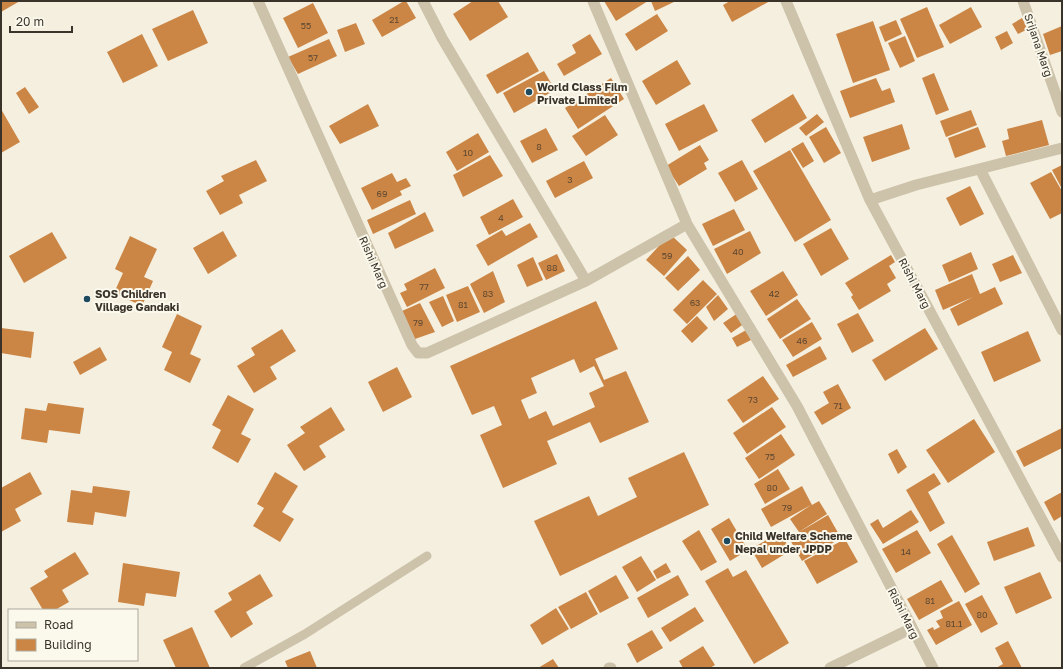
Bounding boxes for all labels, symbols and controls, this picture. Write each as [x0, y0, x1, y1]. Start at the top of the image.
scale bar [10, 8, 72, 34]
street label: Srijana Marg [1022, 12, 1056, 78]
text: 20 m [16, 14, 44, 29]
house number: 21 [389, 14, 399, 25]
house number: 55 [301, 20, 311, 31]
house number: 57 [308, 52, 318, 63]
place label: World Class Film Private Limited [537, 80, 628, 106]
marker: World Class Film Private Limited [524, 87, 534, 97]
house number: 8 [536, 141, 542, 152]
house number: 10 [463, 147, 473, 158]
house number: 3 [567, 174, 573, 185]
house number: 69 [377, 188, 387, 199]
house number: 4 [498, 212, 504, 223]
street label: Rishi Marg [357, 234, 391, 290]
house number: 40 [732, 246, 744, 257]
house number: 59 [662, 250, 672, 261]
street label: Rishi Marg [896, 256, 934, 310]
house number: 88 [547, 262, 557, 273]
house number: 77 [419, 281, 429, 292]
place label: SOS Children Village Gandaki [95, 287, 179, 313]
house number: 83 [483, 288, 493, 299]
house number: 42 [769, 288, 779, 299]
marker: SOS Children Village Gandaki [82, 294, 92, 304]
house number: 63 [690, 297, 700, 308]
house number: 81 [458, 299, 469, 310]
house number: 79 [413, 317, 423, 328]
house number: 46 [797, 335, 807, 346]
house number: 73 [748, 394, 758, 405]
house number: 71 [833, 400, 843, 411]
house number: 75 [765, 451, 775, 462]
house number: 80 [766, 482, 778, 493]
house number: 79 [782, 502, 792, 513]
place label: Child Welfare Scheme Nepal under JPDP [735, 529, 853, 555]
marker: Child Welfare Scheme Nepal under JPDP [722, 536, 732, 546]
house number: 14 [901, 546, 911, 557]
street label: Rishi Marg [886, 585, 922, 641]
house number: 81 [925, 595, 936, 606]
legend [8, 609, 138, 661]
house number: 80 [976, 609, 988, 620]
text: Road [44, 617, 73, 632]
house number: 81.1 [946, 618, 963, 629]
text: Building [44, 637, 92, 652]

